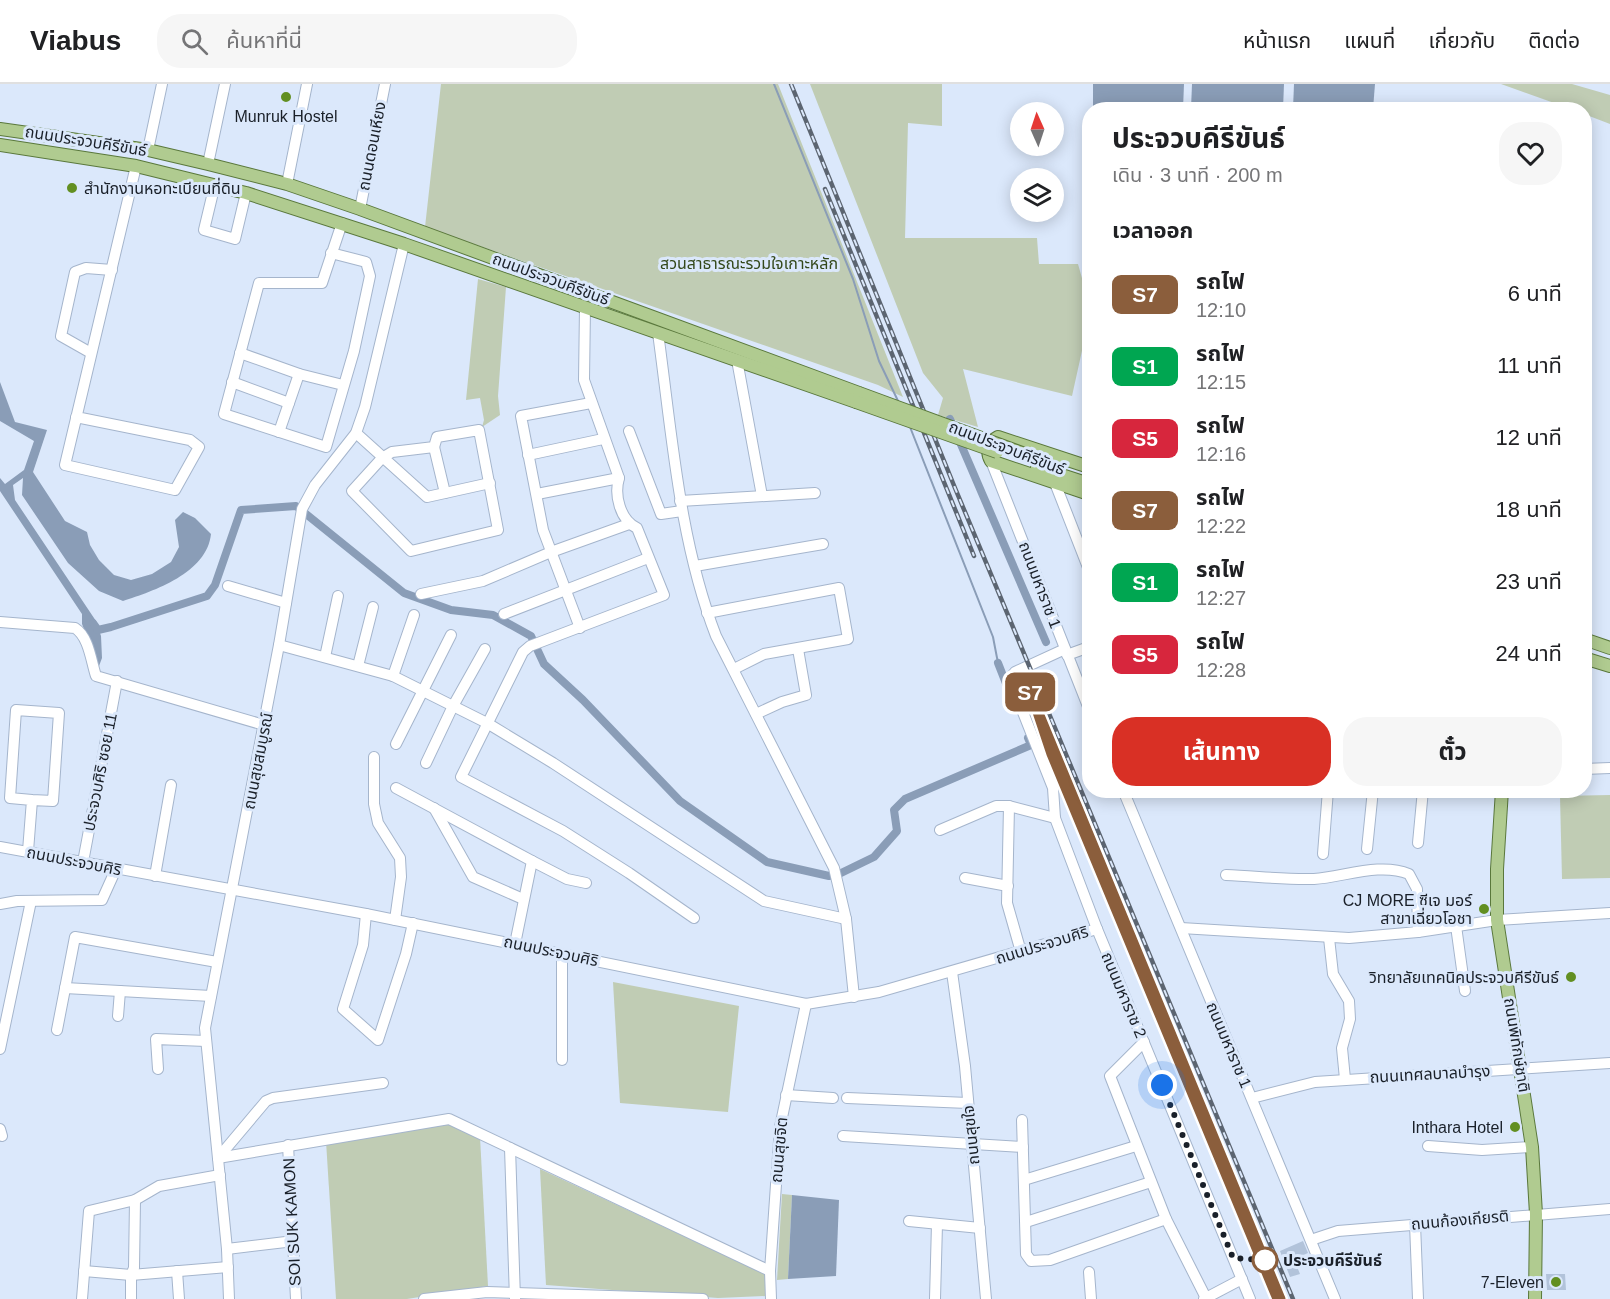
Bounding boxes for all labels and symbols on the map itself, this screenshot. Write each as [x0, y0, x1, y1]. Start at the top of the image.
marker: Munruk Hostel [279, 90, 293, 104]
street label: ถนนดอนเหียง [355, 100, 389, 192]
north arrow [1010, 102, 1064, 156]
place label: Munruk Hostel [234, 108, 338, 125]
street label: ถนนประจวบคีรีขันธ์ [24, 123, 148, 159]
place label: สำนักงานหอทะเบียนที่ดิน [84, 177, 241, 197]
marker: สำนักงานหอทะเบียนที่ดิน [65, 181, 79, 195]
street label: ถนนประจวบคีรีขันธ์ [490, 250, 612, 308]
park label: สวนสาธารณะรวมใจเกาะหลัก [660, 255, 838, 272]
street label: ถนนประจวบคีรีขันธ์ [946, 418, 1068, 478]
street label: ถนนมหาราช 1 [1016, 539, 1064, 631]
line badge: S7 [1003, 672, 1057, 712]
street label: ประจวบศิริ ซอย 11 [80, 711, 120, 832]
street label: ถนนสุขสมบูรณ์ [240, 711, 277, 811]
street label: ถนนประจวบศิริ [25, 843, 123, 879]
place label: CJ MORE ซีเจ มอร์ สาขาเฉี่ยวโอชา [1343, 892, 1473, 927]
marker: CJ MORE ซีเจ มอร์ สาขาเฉี่ยวโอชา [1477, 902, 1491, 916]
street label: ถนนประจวบศิริ [994, 923, 1091, 967]
street label: ถนนประจวบศิริ [502, 933, 600, 969]
street label: ถนนมหาราช 2 [1098, 950, 1150, 1040]
place label: วิทยาลัยเทคนิคประจวบคีรีขันธ์ [1368, 969, 1559, 986]
marker: วิทยาลัยเทคนิคประจวบคีรีขันธ์ [1564, 970, 1578, 984]
street label: ถนนพิทักษ์ชาติ [1501, 997, 1533, 1093]
street label: ถนนมหาราช 1 [1203, 1000, 1255, 1090]
street label: ถนนเทศลบาลบำรุง [1369, 1062, 1491, 1087]
your location [1147, 1070, 1177, 1100]
street label: ถนนสุขใจ [959, 1104, 984, 1166]
street label: ถนนสุขจิต [768, 1116, 791, 1184]
place label: Inthara Hotel [1411, 1119, 1503, 1136]
marker: Inthara Hotel [1508, 1120, 1522, 1134]
street label: SOI SUK KAMON [280, 1158, 304, 1286]
street label: ถนนก้องเกียรติ [1410, 1207, 1510, 1233]
marker: ประจวบคีรีขันธ์ [1252, 1247, 1278, 1273]
place label: ประจวบคีรีขันธ์ [1283, 1252, 1382, 1269]
place label: 7-Eleven [1481, 1274, 1544, 1291]
marker: 7-Eleven [1549, 1275, 1563, 1289]

